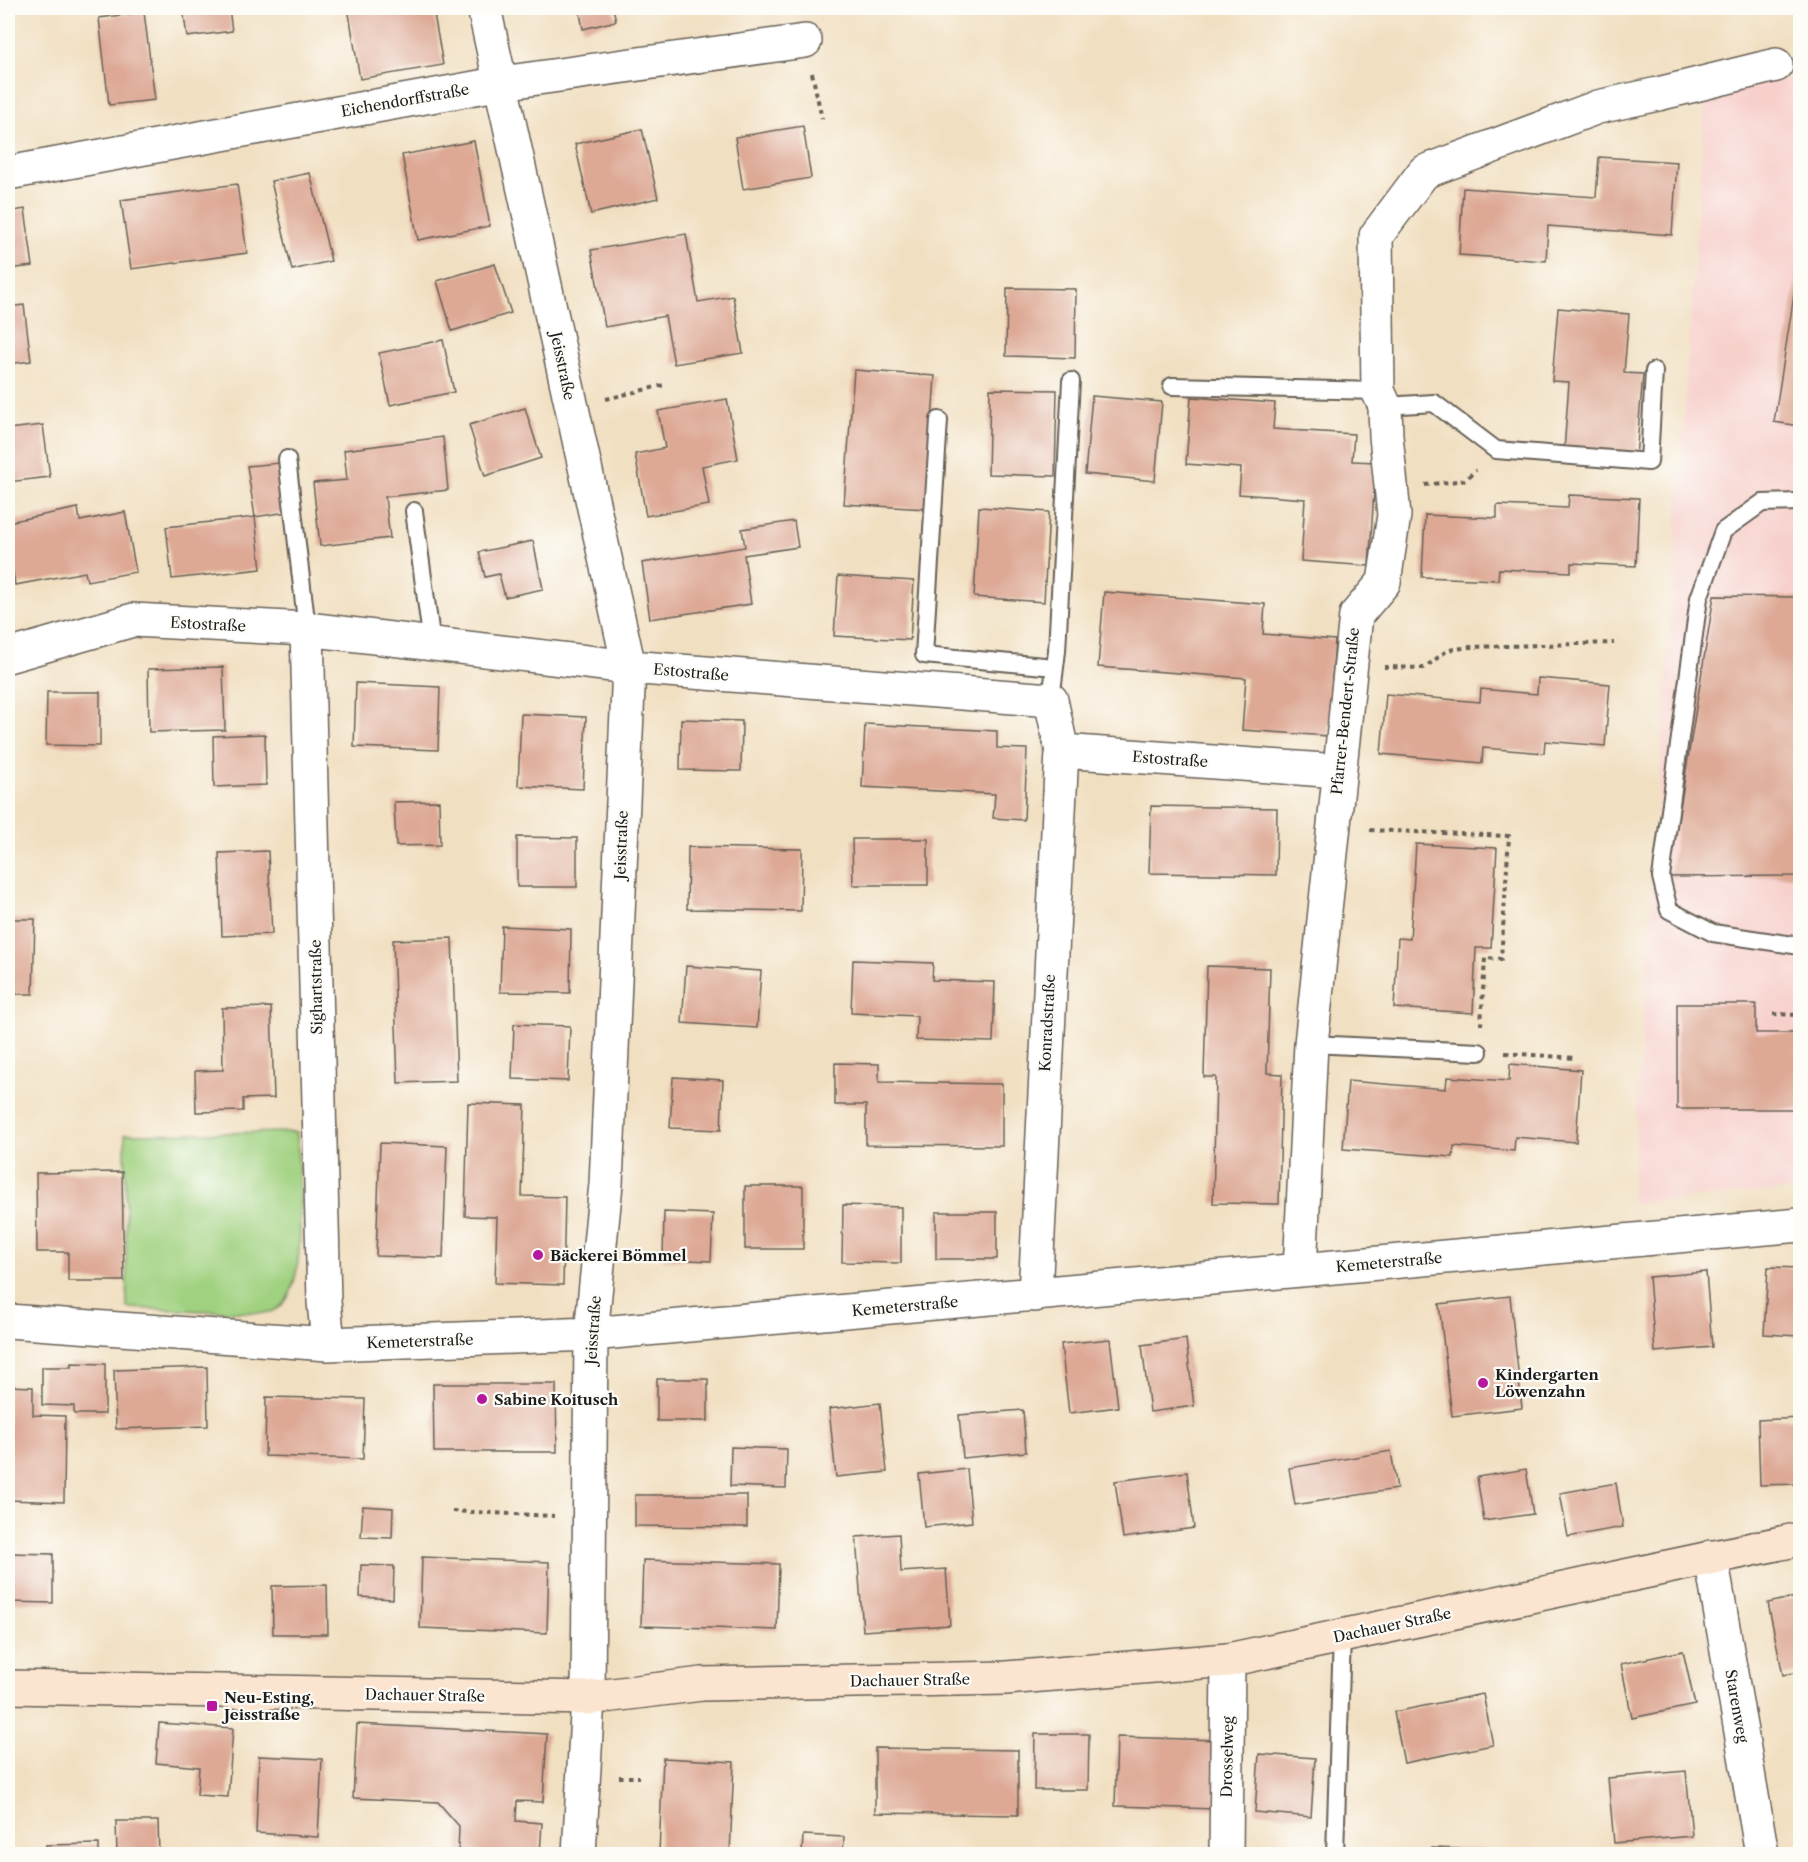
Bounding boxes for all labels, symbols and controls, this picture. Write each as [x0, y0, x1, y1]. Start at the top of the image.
street label: Eichendorffstraße [340, 79, 470, 121]
street label: Jeisstraße [546, 328, 580, 402]
street label: Estostraße [170, 613, 246, 635]
street label: Pfarrer-Bendert-Straße [1327, 626, 1363, 796]
street label: Estostraße [652, 659, 730, 685]
street label: Estostraße [1131, 747, 1209, 771]
street label: Jeisstraße [610, 810, 632, 882]
street label: Sighartstraße [306, 939, 326, 1035]
street label: Konradstraße [1035, 974, 1059, 1072]
place label: Bäckerei Bömmel [550, 1246, 687, 1265]
marker: Bäckerei Bömmel [531, 1248, 545, 1262]
street label: Kemeterstraße [1335, 1248, 1443, 1276]
street label: Kemeterstraße [851, 1292, 959, 1320]
street label: Jeisstraße [581, 1295, 605, 1367]
street label: Kemeterstraße [366, 1330, 474, 1352]
place label: Kindergarten Löwenzahn [1495, 1365, 1599, 1401]
marker: Kindergarten Löwenzahn [1476, 1376, 1490, 1390]
place label: Sabine Koitusch [494, 1390, 619, 1409]
marker: Sabine Koitusch [475, 1392, 489, 1406]
street label: Dachauer Straße [1331, 1603, 1453, 1647]
street label: Starenweg [1721, 1668, 1753, 1744]
street label: Dachauer Straße [850, 1669, 970, 1691]
street label: Dachauer Straße [365, 1684, 485, 1706]
place label: Neu-Esting, Jeisstraße [221, 1688, 314, 1724]
marker: Neu-Esting, Jeisstraße [205, 1699, 219, 1713]
street label: Drosselweg [1217, 1716, 1237, 1798]

